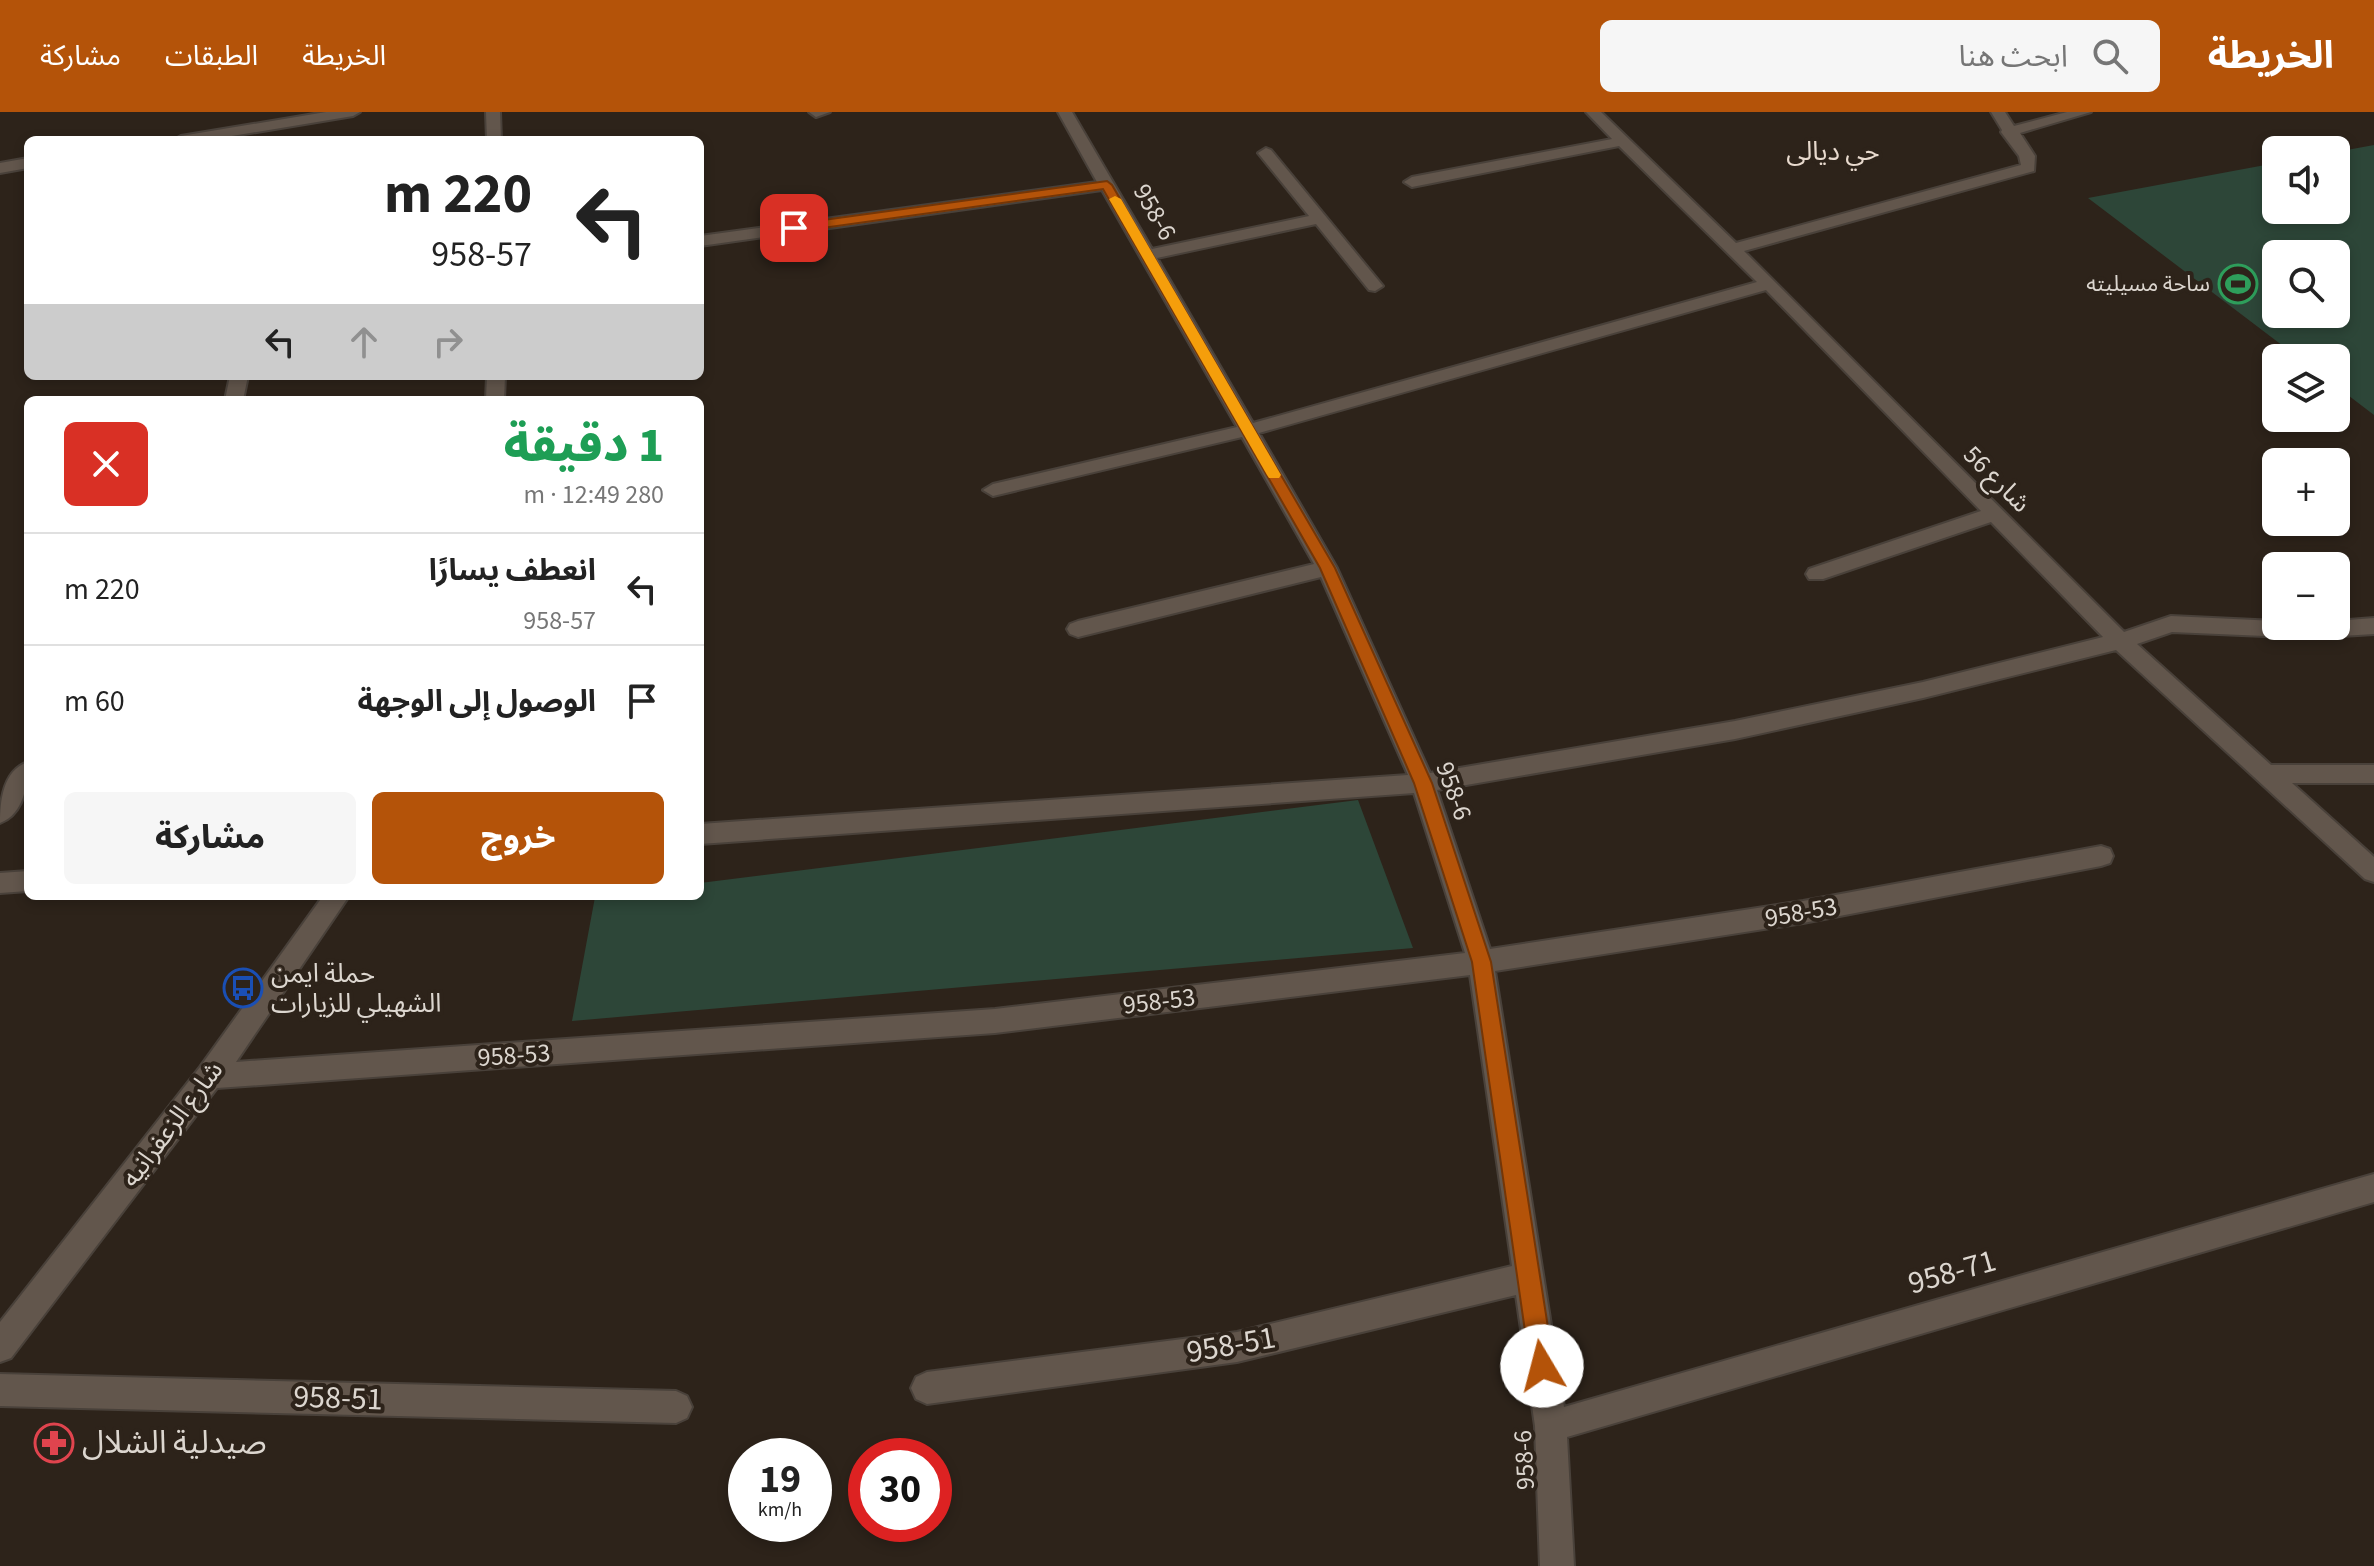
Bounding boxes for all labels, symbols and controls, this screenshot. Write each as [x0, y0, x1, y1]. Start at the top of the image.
search box [1600, 20, 2160, 92]
text: الخريطة [2208, 29, 2334, 83]
icon: search [2088, 34, 2132, 78]
text: ابحث هنا [1958, 35, 2068, 78]
text: مشاركة [40, 36, 121, 76]
text: الطبقات [165, 36, 258, 76]
text: الخريطة [302, 36, 386, 76]
district label: حي ديالى [1786, 133, 1880, 171]
map controls [2262, 136, 2350, 640]
button: sound [2262, 136, 2350, 224]
text: 220 m [384, 155, 532, 234]
icon: left [560, 168, 664, 272]
street label: 958-6 [1124, 177, 1186, 247]
pin [760, 194, 828, 262]
icon: arrive [772, 206, 816, 250]
text: 958-57 [431, 229, 532, 280]
button: search [2262, 240, 2350, 328]
sports icon: ساحة مسيليته [2217, 263, 2259, 305]
place label: ساحة مسيليته [2086, 268, 2210, 300]
icon: left [258, 320, 302, 364]
icon: ahead [342, 320, 386, 364]
icon: right [426, 320, 470, 364]
button: layers [2262, 344, 2350, 432]
text: 1 دقيقة [503, 412, 664, 480]
button: close [64, 422, 148, 506]
street label: شارع 56 [1955, 437, 2039, 521]
button: + [2262, 448, 2350, 536]
text: 280 m · 12:49 [523, 476, 664, 513]
text: انعطف يسارًا [429, 549, 596, 592]
button: − [2262, 552, 2350, 640]
icon: left [620, 567, 664, 611]
text: 220 m [64, 568, 140, 611]
text: 958-57 [523, 602, 596, 639]
icon: arrive [620, 679, 664, 723]
text: 60 m [64, 680, 125, 723]
text: الوصول إلى الوجهة [357, 680, 596, 723]
street label: 958-6 [1426, 757, 1482, 825]
button: مشاركة [64, 792, 356, 884]
button: خروج [372, 792, 664, 884]
street label: 958-53 [1762, 887, 1840, 937]
place label: حملة ايمن الشهيلي للزيارات [271, 955, 441, 1023]
bus stop icon: حملة ايمن الشهيلي للزيارات [222, 967, 264, 1009]
street label: 958-53 [1121, 978, 1197, 1024]
street label: 958-53 [476, 1034, 552, 1076]
street label: شارع الزعفرانيه [112, 1053, 232, 1195]
street label: 958-71 [1903, 1238, 2001, 1306]
street label: 958-51 [1183, 1315, 1279, 1375]
position arrow [1500, 1324, 1584, 1408]
street label: 958-51 [292, 1373, 384, 1423]
place label: صيدلية الشلال [82, 1420, 267, 1466]
pharmacy icon: صيدلية الشلال [33, 1422, 75, 1464]
street label: 958-6 [1504, 1429, 1544, 1491]
speed limit sign: 30 [848, 1438, 952, 1542]
text: 19 [759, 1451, 801, 1508]
text: km/h [758, 1496, 802, 1524]

